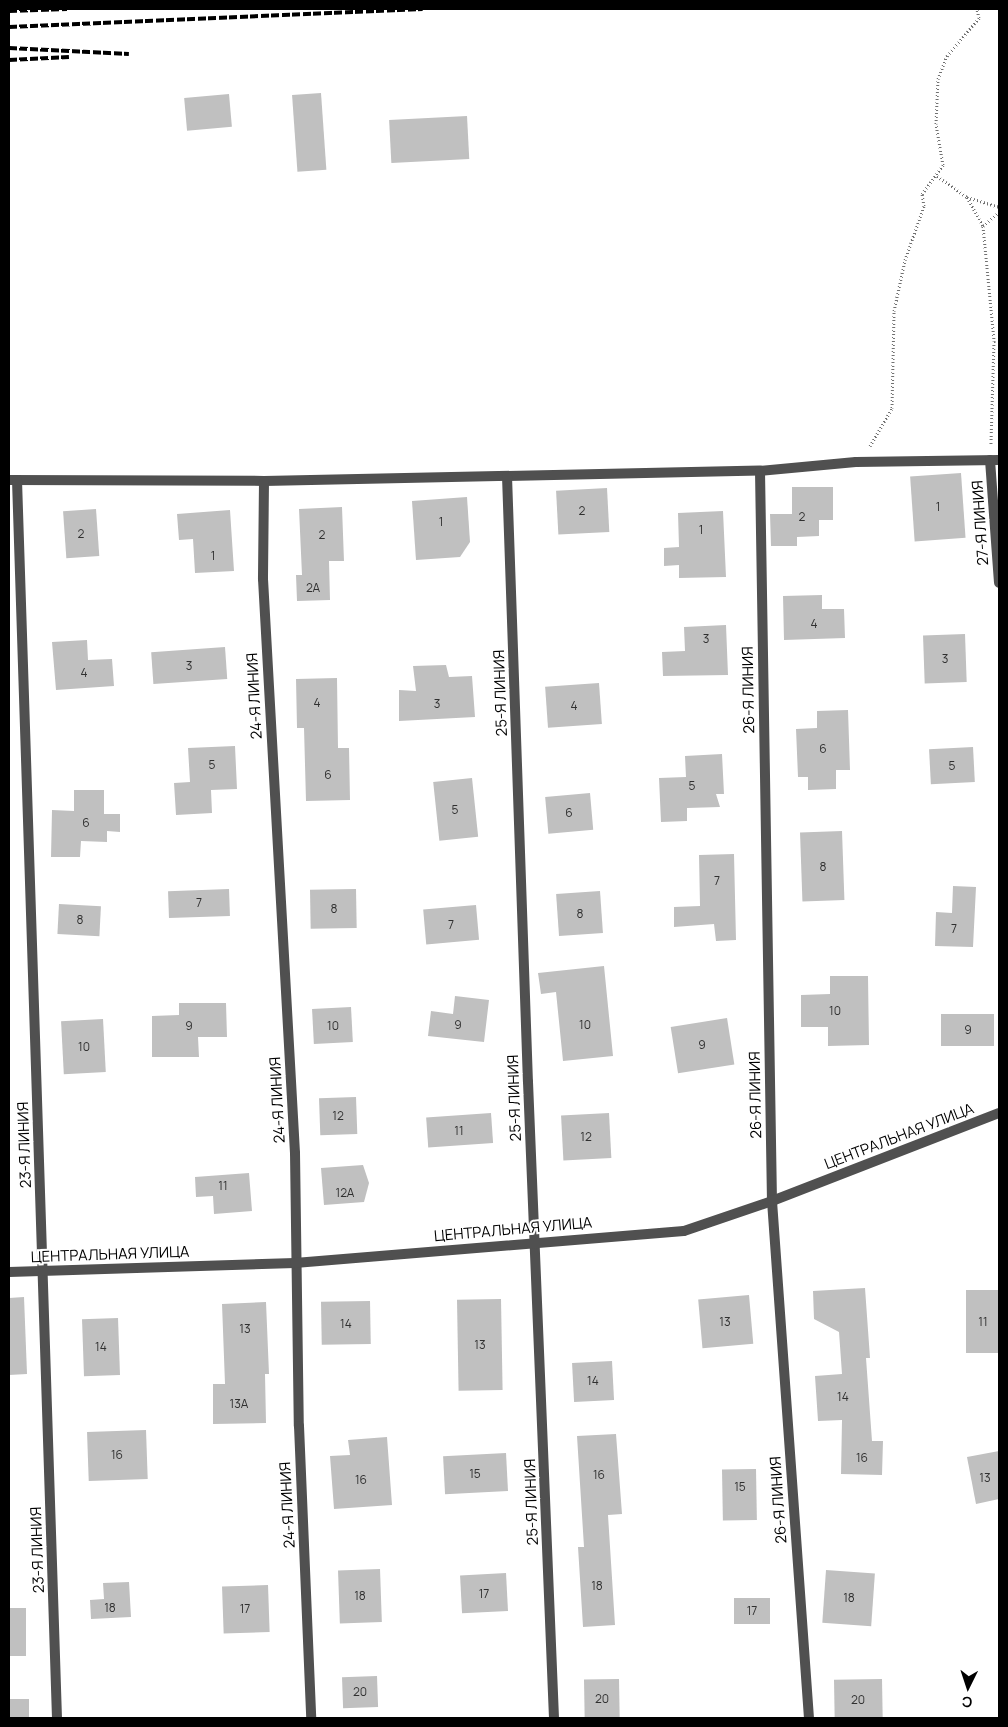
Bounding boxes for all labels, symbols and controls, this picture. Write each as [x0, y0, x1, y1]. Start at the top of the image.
street label: 27-Я ЛИНИЯ [968, 480, 992, 566]
house number: 1 [936, 500, 940, 514]
house number: 2 [579, 504, 585, 518]
house number: 2 [799, 510, 805, 524]
house number: 1 [439, 515, 443, 529]
house number: 1 [699, 523, 703, 537]
house number: 2 [78, 527, 84, 541]
house number: 2 [319, 528, 325, 542]
house number: 1 [211, 549, 215, 563]
house number: 2А [306, 581, 320, 595]
house number: 4 [810, 617, 818, 631]
house number: 3 [703, 632, 709, 646]
street label: 26-Я ЛИНИЯ [738, 646, 758, 734]
street label: 25-Я ЛИНИЯ [489, 649, 511, 737]
street label: 24-Я ЛИНИЯ [243, 652, 265, 740]
house number: 3 [942, 652, 948, 666]
house number: 3 [186, 659, 192, 673]
house number: 4 [80, 666, 88, 680]
house number: 4 [313, 696, 321, 710]
house number: 3 [434, 697, 440, 711]
house number: 4 [570, 699, 578, 713]
house number: 6 [819, 742, 827, 756]
house number: 5 [209, 758, 215, 772]
house number: 5 [949, 759, 955, 773]
house number: 6 [324, 768, 332, 782]
house number: 5 [689, 779, 695, 793]
house number: 5 [452, 803, 458, 817]
house number: 6 [565, 806, 573, 820]
house number: 6 [82, 816, 90, 830]
house number: 8 [820, 860, 826, 874]
house number: 7 [714, 874, 720, 888]
house number: 7 [196, 896, 202, 910]
house number: 8 [331, 902, 337, 916]
house number: 8 [577, 907, 583, 921]
house number: 8 [77, 913, 83, 927]
house number: 7 [448, 918, 454, 932]
house number: 7 [951, 922, 957, 936]
house number: 10 [829, 1004, 841, 1018]
house number: 9 [454, 1018, 462, 1032]
house number: 10 [579, 1018, 591, 1032]
house number: 9 [185, 1019, 193, 1033]
house number: 10 [327, 1019, 339, 1033]
house number: 9 [964, 1023, 972, 1037]
house number: 9 [698, 1038, 706, 1052]
house number: 10 [78, 1040, 90, 1054]
street label: 26-Я ЛИНИЯ [745, 1051, 765, 1139]
street label: 25-Я ЛИНИЯ [503, 1054, 525, 1142]
street label: 24-Я ЛИНИЯ [266, 1056, 288, 1144]
street label: ЦЕНТРАЛЬНАЯ УЛИЦА [822, 1099, 976, 1173]
street label: 23-Я ЛИНИЯ [13, 1102, 35, 1188]
house number: 12 [332, 1109, 344, 1123]
house number: 11 [454, 1124, 464, 1138]
house number: 12 [580, 1130, 592, 1144]
house number: 11 [218, 1179, 228, 1193]
house number: 12А [336, 1186, 354, 1200]
street label: ЦЕНТРАЛЬНАЯ УЛИЦА [433, 1213, 593, 1245]
street label: ЦЕНТРАЛЬНАЯ УЛИЦА [30, 1242, 190, 1266]
house number: 13 [719, 1315, 731, 1329]
house number: 11 [978, 1315, 988, 1329]
house number: 14 [340, 1317, 352, 1331]
house number: 13 [239, 1322, 251, 1336]
house number: 13 [474, 1338, 486, 1352]
house number: 14 [95, 1340, 107, 1354]
house number: 14 [587, 1374, 599, 1388]
house number: 14 [837, 1390, 849, 1404]
house number: 13А [230, 1397, 248, 1411]
house number: 16 [111, 1448, 123, 1462]
house number: 16 [856, 1451, 868, 1465]
street label: 26-Я ЛИНИЯ [766, 1456, 790, 1544]
street label: 25-Я ЛИНИЯ [520, 1458, 542, 1546]
street label: 24-Я ЛИНИЯ [276, 1461, 298, 1549]
house number: 15 [469, 1467, 481, 1481]
house number: 16 [593, 1468, 605, 1482]
house number: 13 [979, 1471, 991, 1485]
house number: 16 [355, 1473, 367, 1487]
house number: 15 [734, 1480, 746, 1494]
street label: 23-Я ЛИНИЯ [26, 1507, 48, 1593]
house number: 18 [591, 1579, 603, 1593]
house number: 17 [479, 1587, 489, 1601]
house number: 18 [354, 1589, 366, 1603]
house number: 18 [843, 1591, 855, 1605]
house number: 18 [104, 1601, 116, 1615]
house number: 17 [240, 1602, 250, 1616]
house number: 17 [747, 1604, 757, 1618]
north arrow [943, 1662, 993, 1712]
house number: 20 [353, 1685, 367, 1699]
house number: 20 [595, 1692, 609, 1706]
house number: 20 [851, 1693, 865, 1707]
text: С [961, 1693, 973, 1712]

